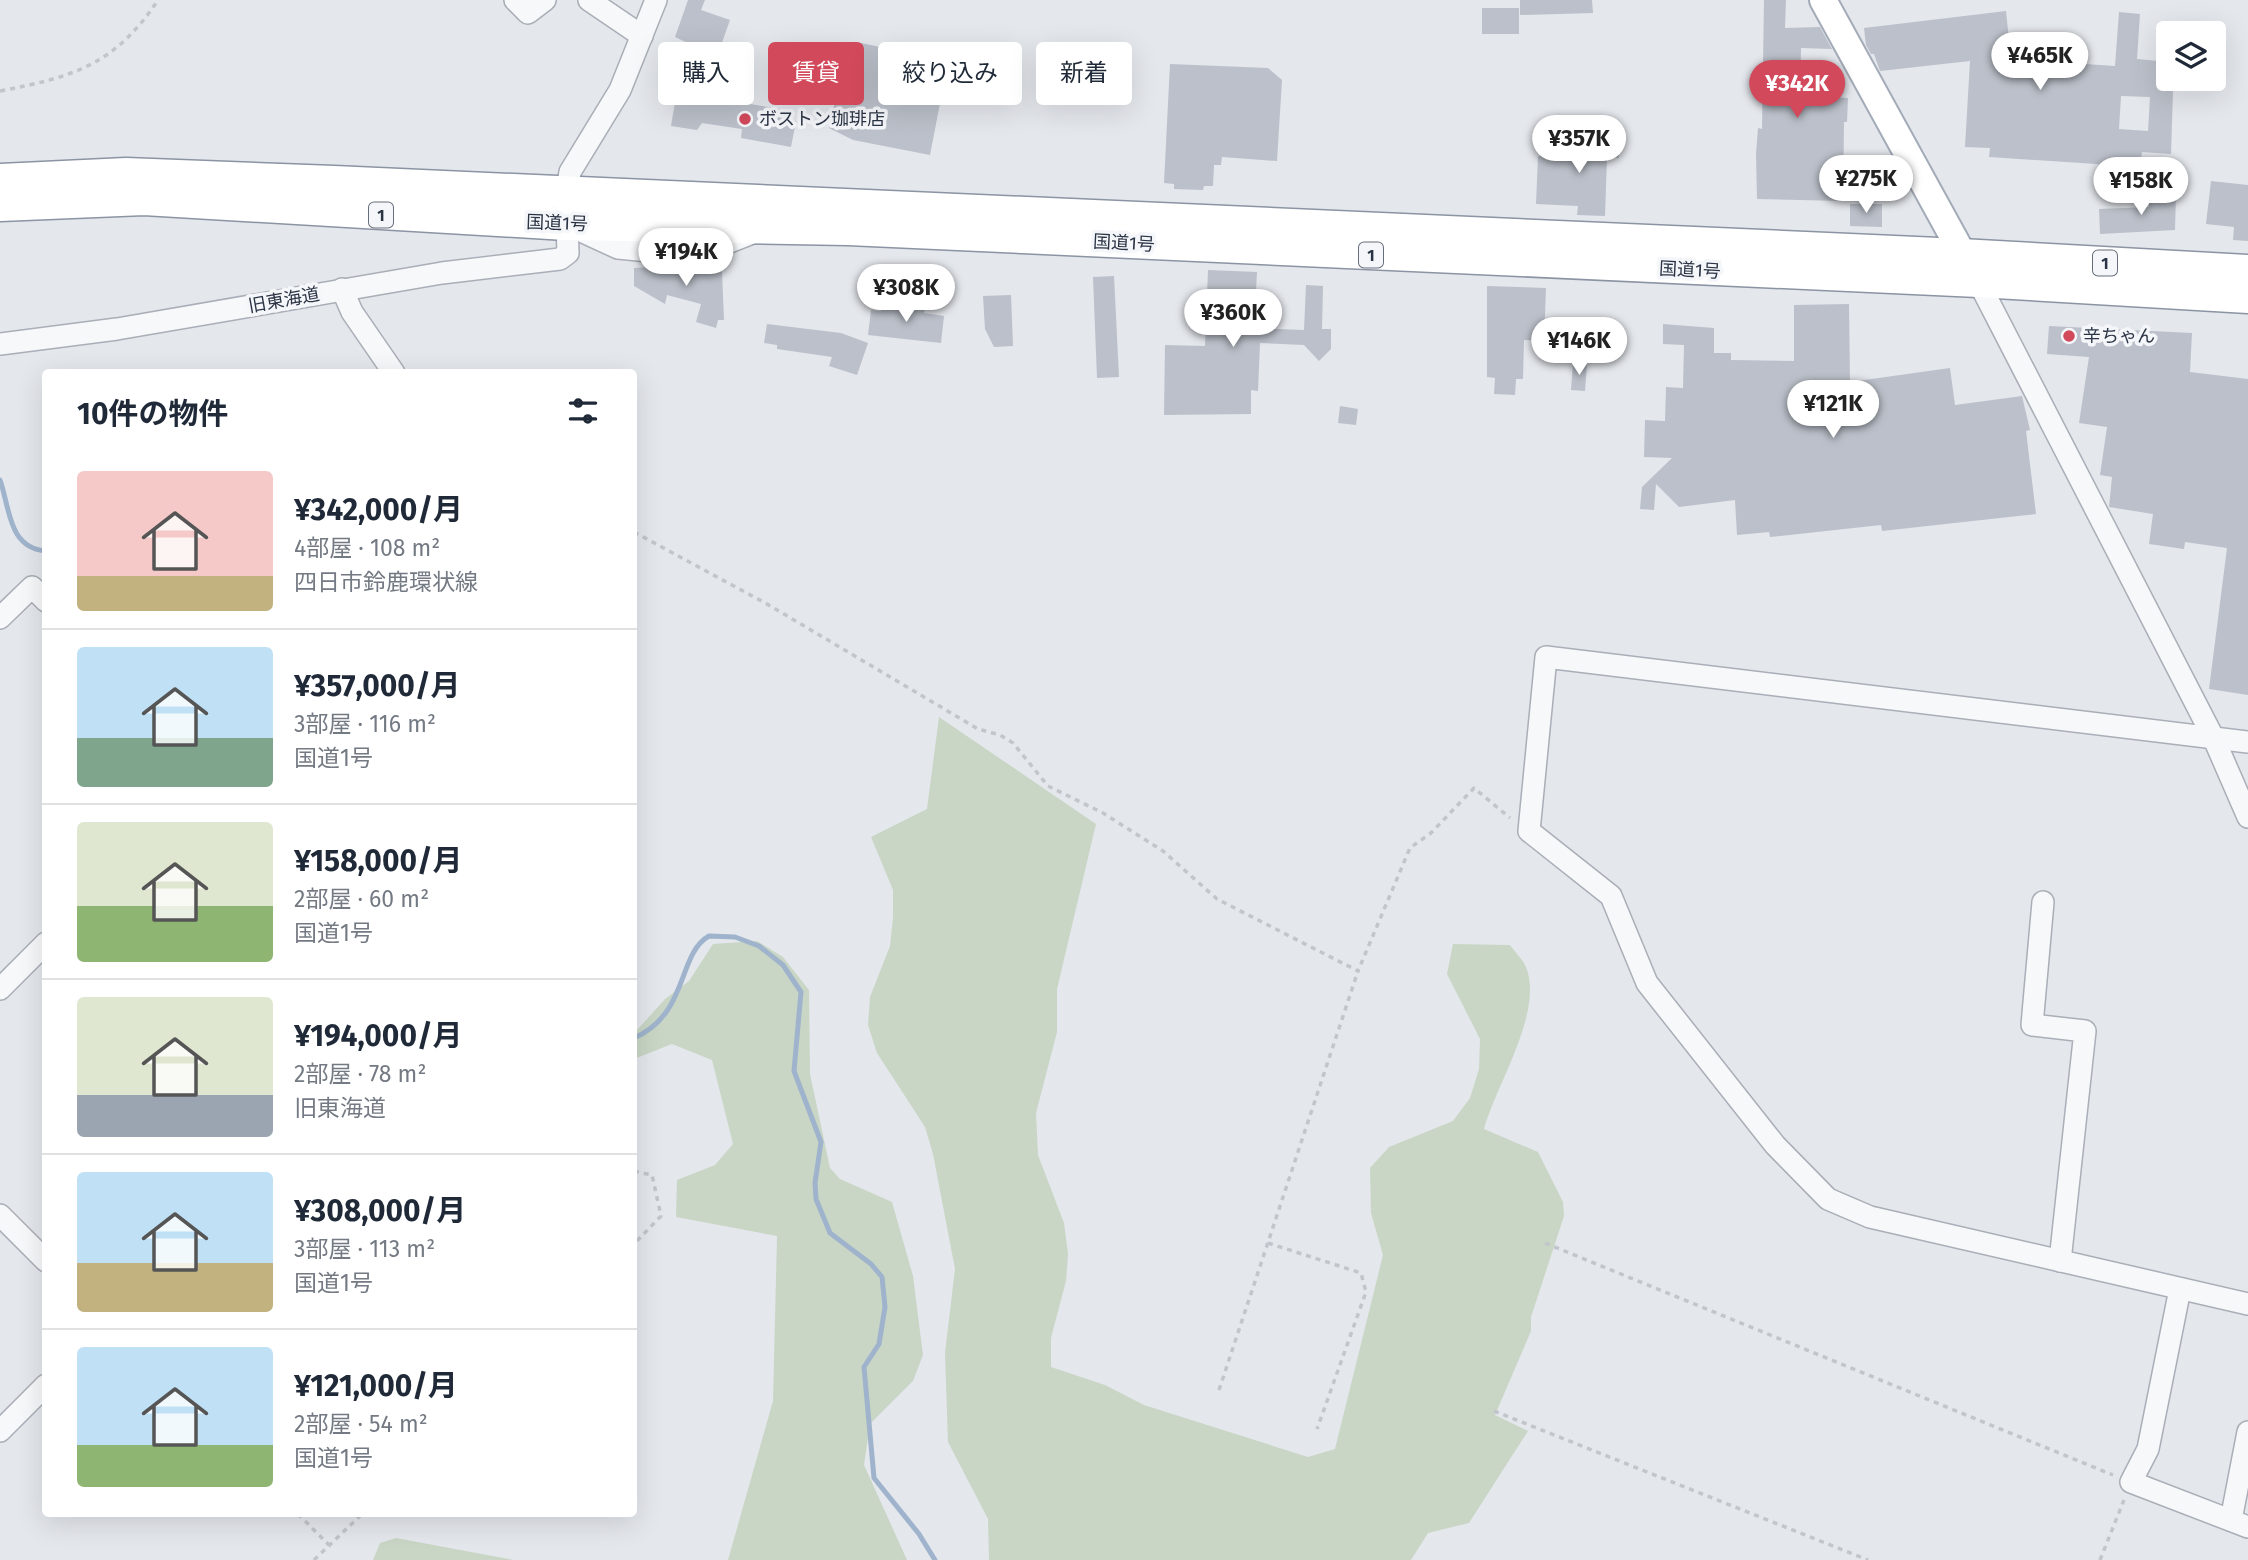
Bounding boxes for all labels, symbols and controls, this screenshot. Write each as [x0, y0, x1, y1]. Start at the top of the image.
map controls [2156, 21, 2226, 91]
button: layers [2156, 21, 2226, 91]
pin: ¥465K [1991, 32, 2089, 92]
text: ¥465K [2007, 41, 2073, 69]
chip: 購入 [658, 42, 754, 105]
chip: 賃貸 [768, 42, 864, 105]
chip: 絞り込み [878, 42, 1022, 105]
chip: 新着 [1036, 42, 1132, 105]
pin: ¥342K [1748, 60, 1846, 120]
text: ¥342K [1765, 69, 1829, 97]
place label: ボストン珈琲店 [759, 108, 885, 130]
marker: ボストン珈琲店 [737, 111, 753, 127]
pin: ¥357K [1530, 116, 1628, 175]
text: ¥357K [1548, 124, 1610, 152]
pin: ¥275K [1817, 156, 1915, 215]
pin: ¥158K [2092, 158, 2190, 217]
text: ¥275K [1835, 164, 1897, 192]
text: ¥158K [2109, 166, 2173, 194]
road number: 1 [369, 202, 393, 228]
street label: 国道1号 [526, 211, 588, 235]
pin: ¥194K [637, 229, 735, 288]
street label: 国道1号 [1093, 230, 1155, 256]
text: ¥194K [654, 237, 718, 265]
road number: 1 [1359, 243, 1383, 268]
road number: 1 [2093, 250, 2117, 276]
street label: 国道1号 [1659, 257, 1721, 283]
pin: ¥308K [857, 264, 955, 324]
text: ¥308K [873, 273, 939, 301]
street label: 旧東海道 [247, 283, 321, 317]
pin: ¥360K [1184, 290, 1282, 349]
text: ¥360K [1200, 298, 1266, 326]
pin: ¥146K [1530, 318, 1628, 377]
place label: 辛ちゃん [2083, 325, 2155, 347]
text: ¥146K [1547, 326, 1611, 354]
marker: 辛ちゃん [2061, 328, 2077, 344]
pin: ¥121K [1784, 380, 1882, 440]
text: ¥121K [1803, 389, 1863, 417]
icon: filters [564, 392, 602, 430]
text: 10件の物件 [77, 396, 228, 432]
text: ¥342,000/月 [294, 492, 463, 528]
icon: home [133, 499, 217, 583]
text: 4部屋 · 108 m² [294, 534, 440, 562]
text: 四日市鈴鹿環状線 [294, 568, 478, 596]
text: ¥357,000/月 [294, 668, 461, 704]
icon: home [133, 675, 217, 759]
text: 3部屋 · 116 m² [294, 710, 436, 738]
text: 国道1号 [294, 744, 373, 772]
text: ¥158,000/月 [294, 843, 463, 879]
icon: home [133, 850, 217, 934]
text: 2部屋 · 60 m² [294, 885, 429, 913]
text: 国道1号 [294, 919, 373, 947]
text: ¥194,000/月 [294, 1018, 463, 1054]
icon: home [133, 1025, 217, 1109]
text: 2部屋 · 78 m² [294, 1060, 426, 1088]
text: 旧東海道 [294, 1094, 386, 1122]
text: ¥308,000/月 [294, 1193, 466, 1229]
icon: home [133, 1200, 217, 1284]
text: 3部屋 · 113 m² [294, 1235, 435, 1263]
text: 国道1号 [294, 1269, 373, 1297]
text: ¥121,000/月 [294, 1368, 458, 1404]
icon: home [133, 1375, 217, 1459]
text: 2部屋 · 54 m² [294, 1410, 428, 1438]
text: 国道1号 [294, 1444, 373, 1472]

